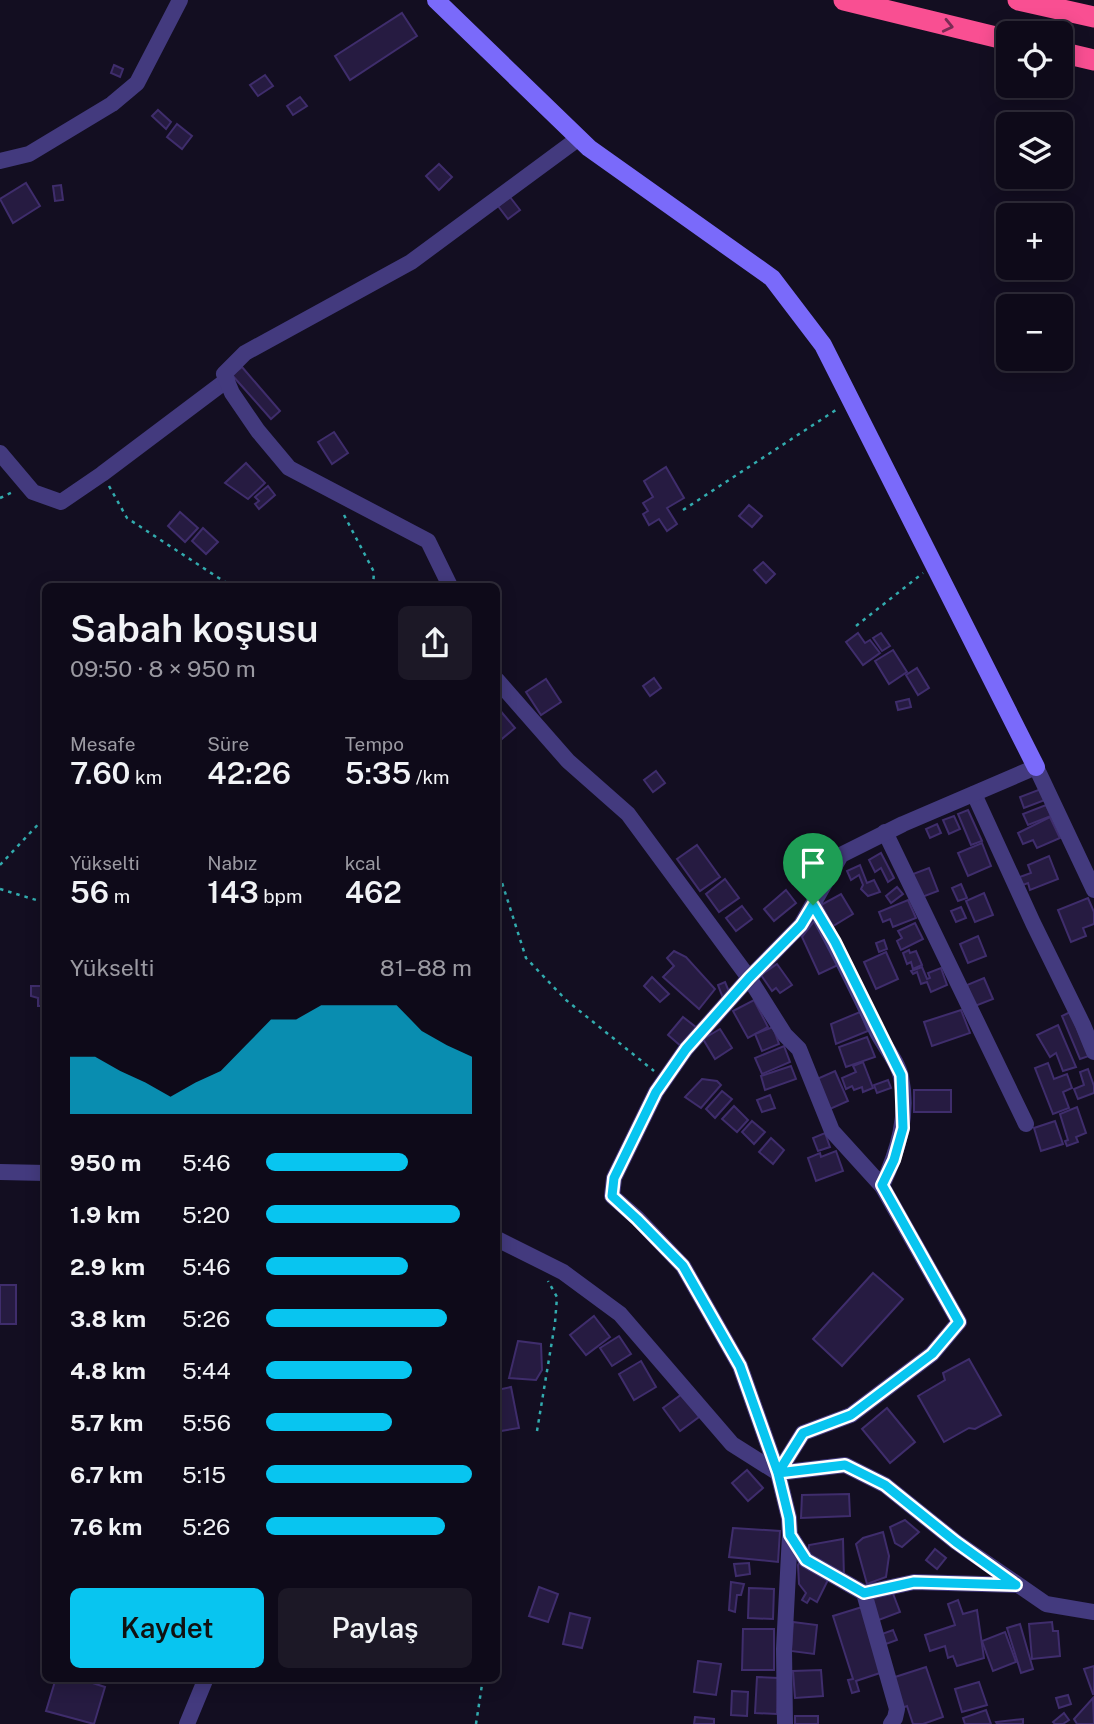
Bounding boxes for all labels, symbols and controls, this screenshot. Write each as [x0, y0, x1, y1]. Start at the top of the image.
one-way arrow [942, 18, 954, 32]
map controls [996, 21, 1073, 371]
button: locate [996, 21, 1073, 98]
button: layers [996, 112, 1073, 189]
button: + [996, 203, 1073, 280]
button: − [996, 294, 1073, 371]
text: Sabah koşusu [70, 606, 319, 651]
button: share [398, 606, 472, 680]
text: 09:50 · 8 × 950 m [70, 655, 256, 682]
text: Mesafe [70, 733, 135, 755]
text: Süre [207, 733, 249, 755]
text: Tempo [345, 733, 404, 755]
text: 7.60 [70, 755, 130, 791]
text: 42:26 [207, 755, 291, 791]
text: 5:35 [345, 755, 411, 791]
text: km [130, 766, 162, 788]
text: /km [411, 766, 450, 788]
pin [783, 833, 843, 905]
icon: arrive [794, 844, 832, 882]
text: Yükselti [70, 852, 140, 874]
text: Nabız [207, 852, 257, 874]
text: kcal [345, 852, 381, 874]
text: 56 [70, 874, 109, 910]
text: 143 [207, 874, 259, 910]
text: 462 [345, 874, 402, 910]
text: m [109, 885, 130, 907]
text: bpm [259, 885, 302, 907]
text: Yükselti [70, 954, 154, 981]
text: 81–88 m [380, 954, 472, 981]
text: 950 m [70, 1149, 141, 1176]
text: 5:46 [182, 1149, 231, 1176]
text: 1.9 km [70, 1201, 140, 1228]
text: 5:20 [182, 1201, 230, 1228]
text: 2.9 km [70, 1253, 145, 1280]
text: 5:46 [182, 1253, 231, 1280]
text: 3.8 km [70, 1305, 146, 1332]
text: 5:26 [182, 1305, 230, 1332]
text: 4.8 km [70, 1357, 146, 1384]
text: 5:44 [182, 1357, 231, 1384]
text: 5.7 km [70, 1409, 143, 1436]
text: 5:56 [182, 1409, 231, 1436]
text: 6.7 km [70, 1461, 143, 1488]
text: 5:15 [182, 1461, 226, 1488]
text: 7.6 km [70, 1513, 142, 1540]
text: 5:26 [182, 1513, 230, 1540]
button: Kaydet [70, 1588, 264, 1668]
button: Paylaş [278, 1588, 472, 1668]

